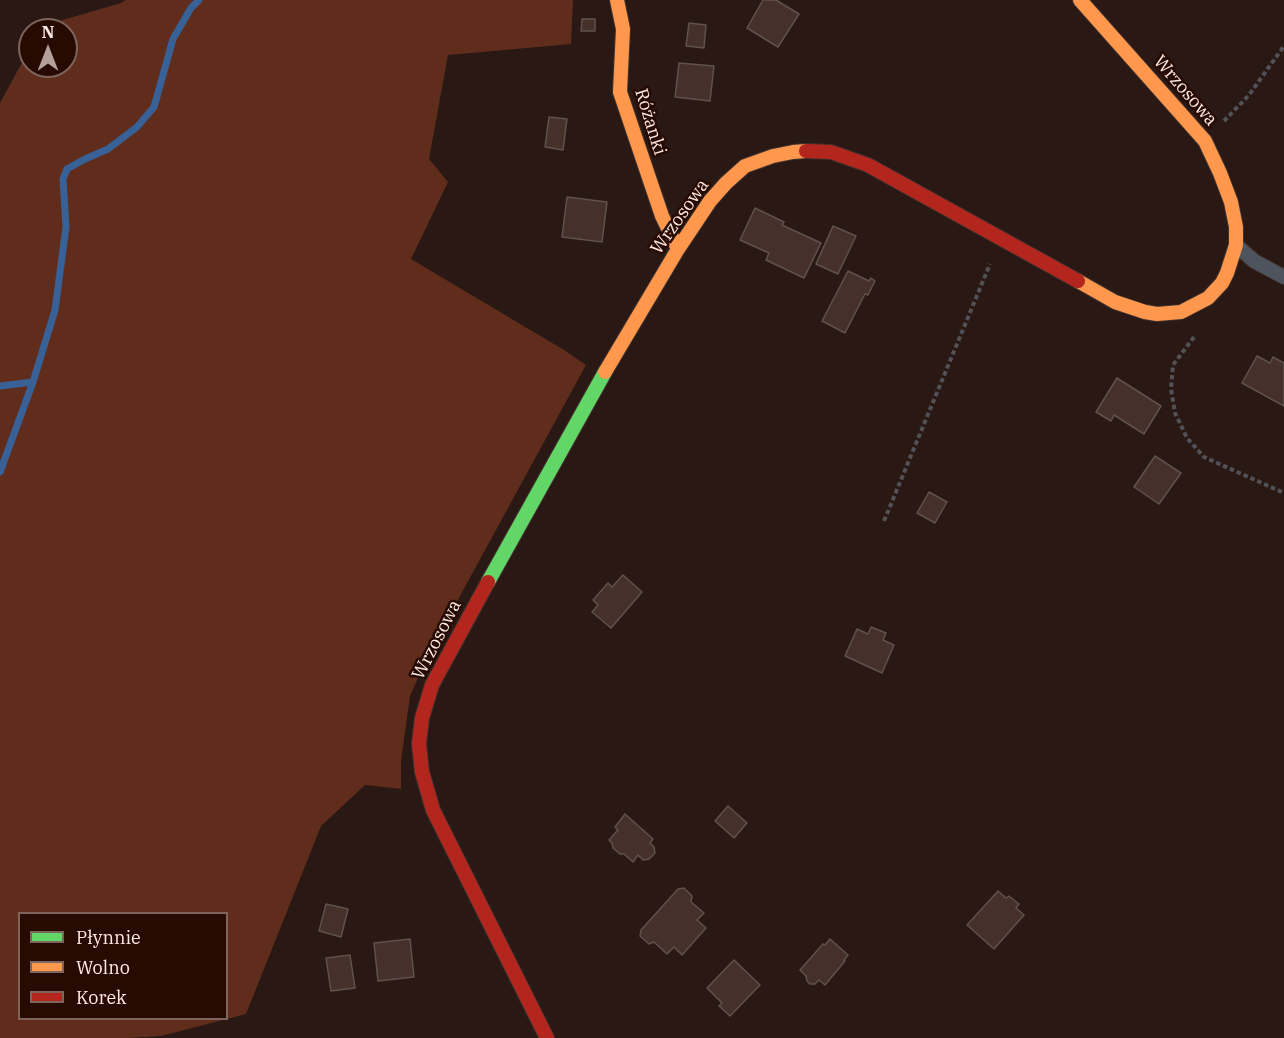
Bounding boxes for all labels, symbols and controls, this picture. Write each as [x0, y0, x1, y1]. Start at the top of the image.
north arrow [18, 18, 78, 78]
text: N [42, 22, 54, 42]
street label: Wrzosowa [1148, 51, 1222, 131]
street label: Różanki [630, 86, 670, 158]
street label: Wrzosowa [646, 175, 714, 259]
street label: Wrzosowa [408, 597, 466, 683]
legend [18, 912, 228, 1020]
text: Płynnie [76, 926, 141, 949]
text: Wolno [76, 956, 130, 979]
text: Korek [76, 986, 127, 1009]

